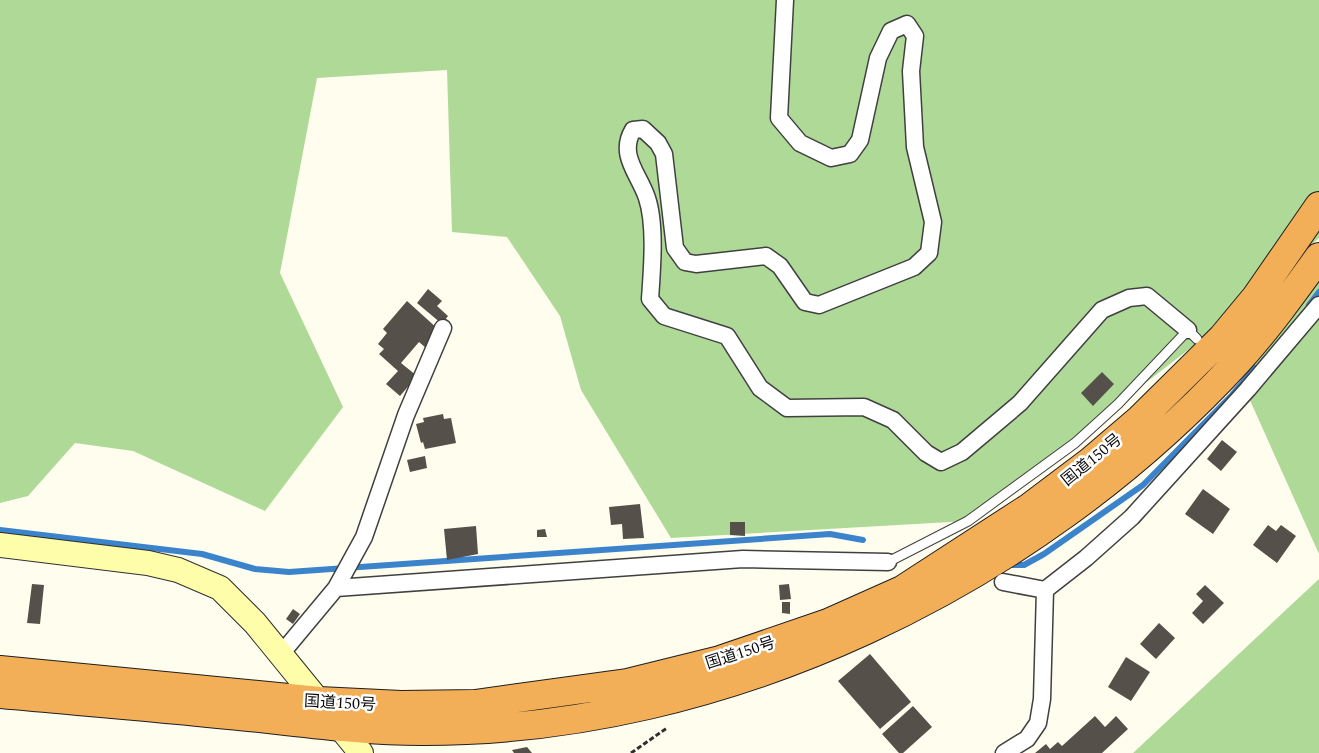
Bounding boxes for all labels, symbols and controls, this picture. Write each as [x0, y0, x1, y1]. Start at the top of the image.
street label: 国道150号 [1056, 428, 1127, 492]
street label: 国道150号 [702, 630, 778, 675]
street label: 国道150号 [303, 689, 377, 717]

